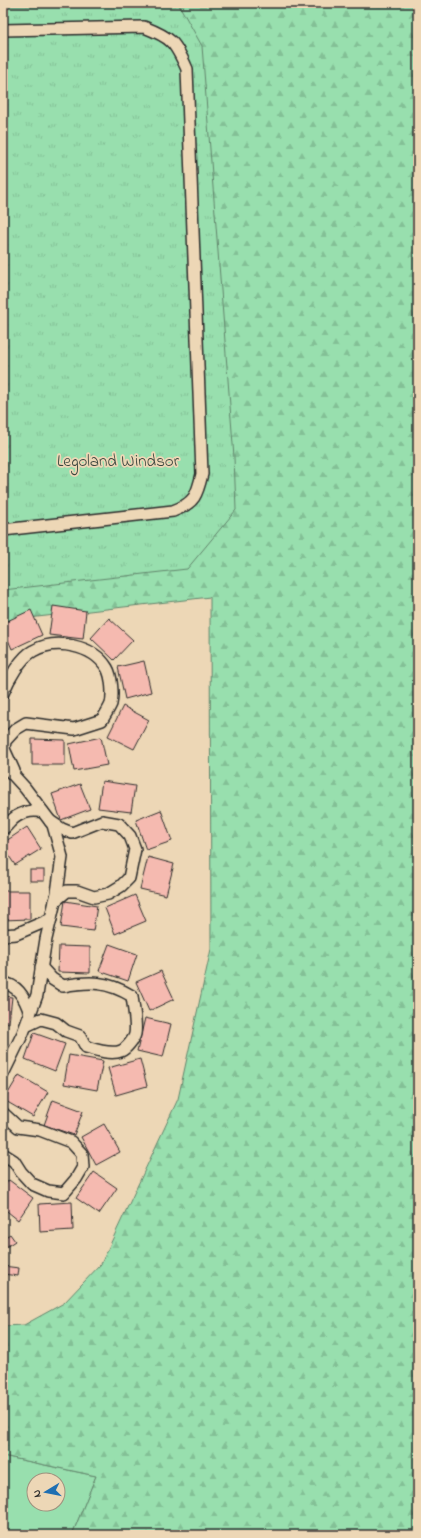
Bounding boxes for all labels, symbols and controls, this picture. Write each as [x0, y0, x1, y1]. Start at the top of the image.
park label: Legoland Windsor [57, 449, 180, 476]
north arrow [26, 1472, 66, 1512]
text: N [29, 1489, 46, 1499]

